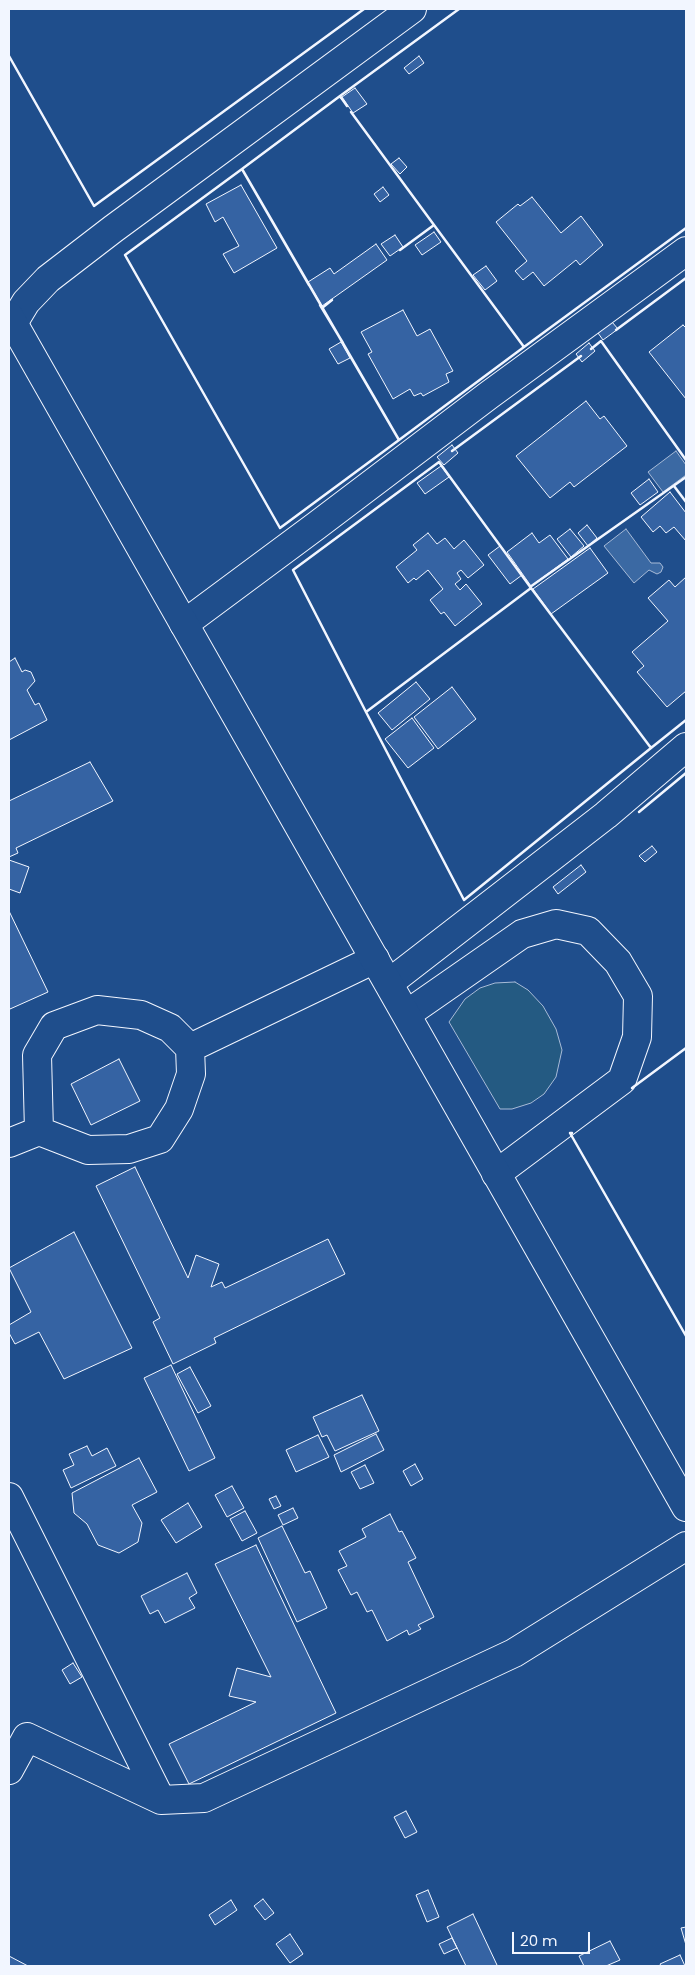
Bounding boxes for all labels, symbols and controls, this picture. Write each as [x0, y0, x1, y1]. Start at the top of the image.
scale bar [515, 1922, 592, 1954]
text: 20 m [520, 1930, 558, 1951]

